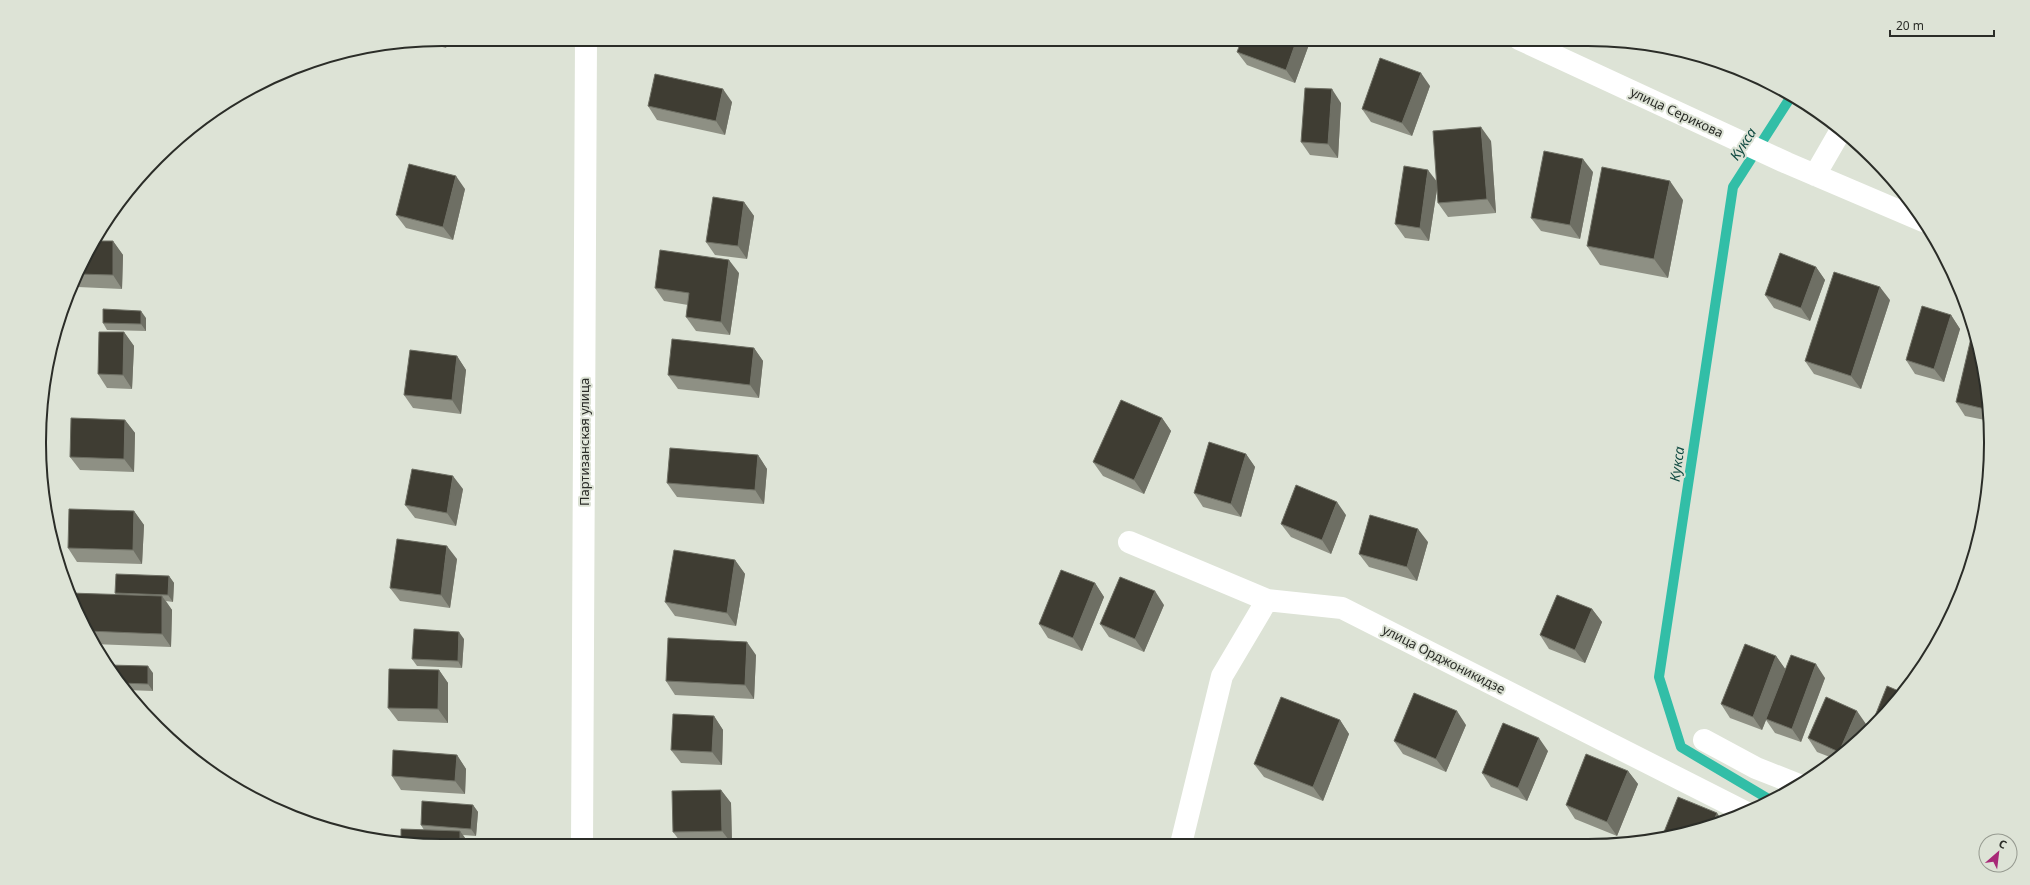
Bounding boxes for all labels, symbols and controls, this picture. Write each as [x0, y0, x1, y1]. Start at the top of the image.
scale bar [1890, 12, 1994, 38]
text: 20 m [1896, 17, 1924, 34]
street label: улица Серикова [1628, 83, 1726, 141]
water label: Кукса [1725, 124, 1760, 164]
street label: Партизанская улица [575, 378, 593, 506]
water label: Кукса [1665, 445, 1688, 483]
street label: улица Орджоникидзе [1380, 620, 1508, 698]
north arrow [1978, 833, 2018, 873]
text: С [1996, 835, 2010, 852]

